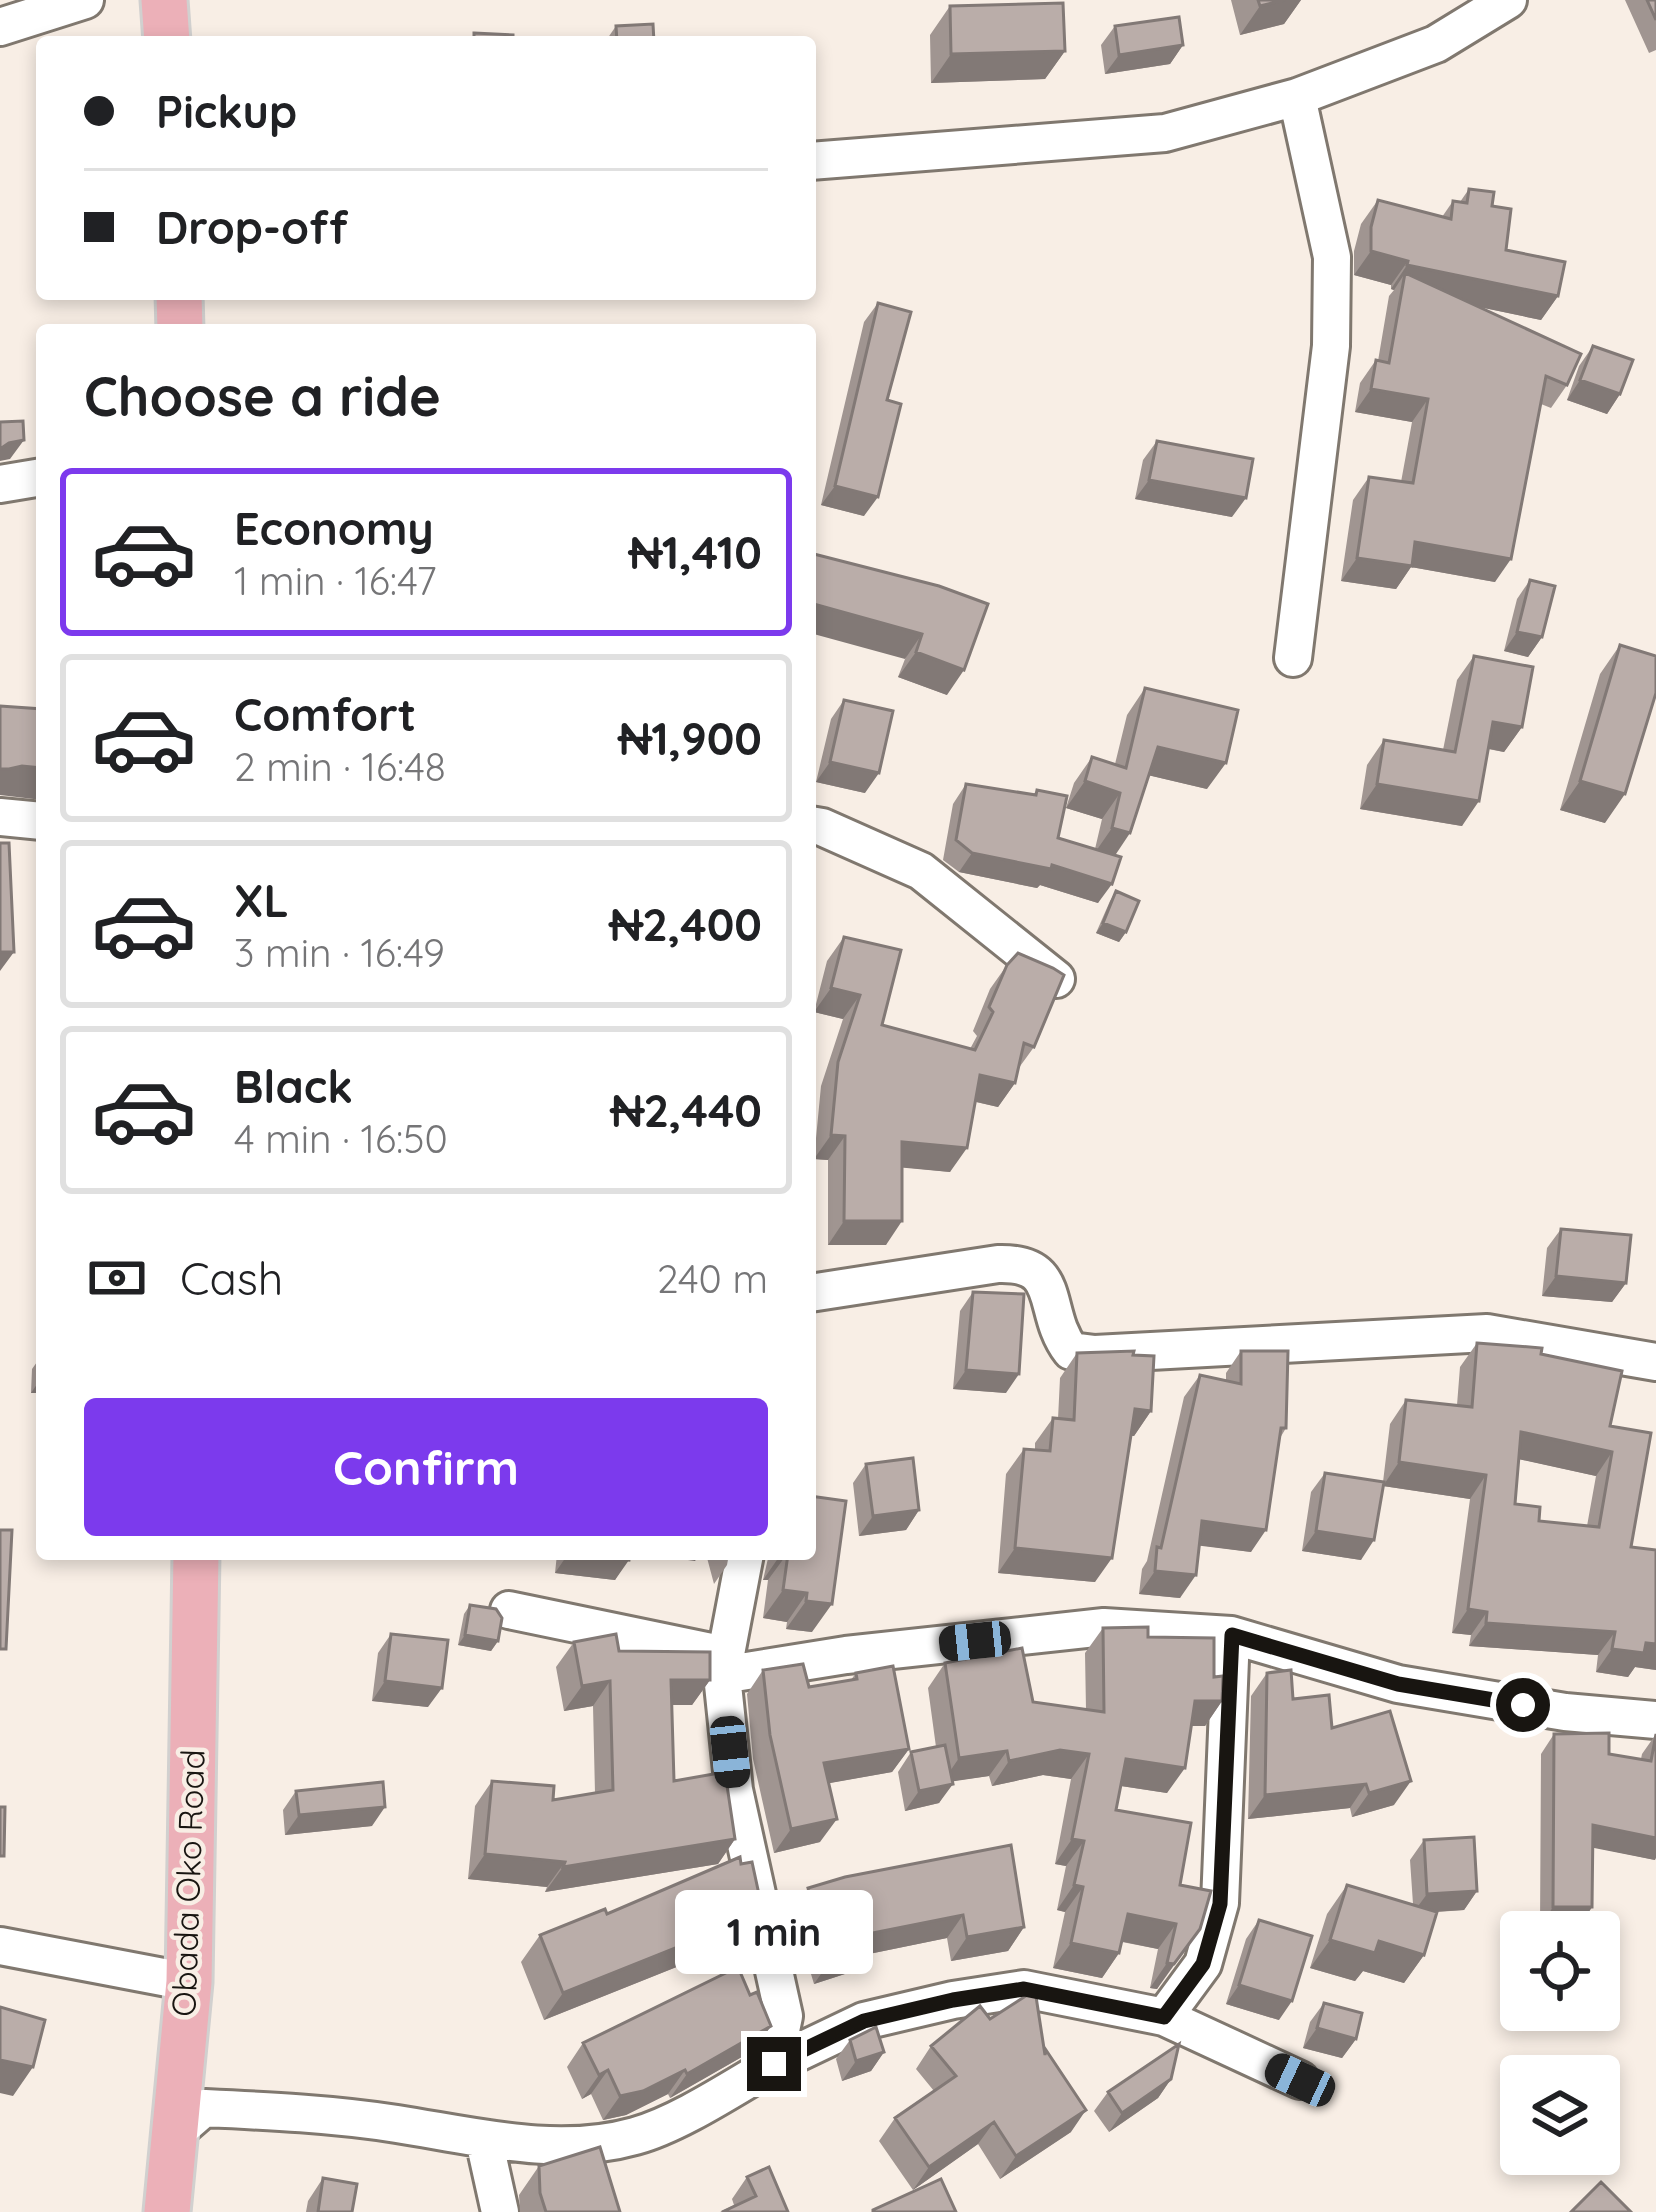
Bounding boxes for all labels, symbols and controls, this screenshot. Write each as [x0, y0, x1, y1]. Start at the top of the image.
text: Pickup [156, 83, 297, 139]
text: Drop-off [156, 199, 348, 255]
text: Choose a ride [84, 362, 441, 430]
icon: car [90, 498, 198, 606]
text: Economy [234, 500, 434, 556]
text: ₦1,410 [629, 524, 762, 580]
text: 1 min · 16:47 [234, 556, 437, 605]
icon: car [90, 684, 198, 792]
text: Comfort [234, 686, 416, 742]
text: ₦1,900 [618, 710, 762, 766]
text: 2 min · 16:48 [234, 742, 446, 791]
icon: car [90, 870, 198, 978]
text: XL [234, 872, 289, 928]
text: ₦2,400 [609, 896, 762, 952]
text: 3 min · 16:49 [234, 928, 445, 977]
icon: car [90, 1056, 198, 1164]
text: Black [234, 1058, 353, 1114]
text: ₦2,440 [610, 1082, 762, 1138]
text: 4 min · 16:50 [234, 1114, 448, 1163]
icon: cash [84, 1245, 150, 1311]
text: Cash [180, 1250, 283, 1306]
text: 240 m [657, 1254, 768, 1303]
button: Confirm [84, 1398, 768, 1536]
car [937, 1619, 1013, 1663]
route start [1496, 1678, 1550, 1732]
car [708, 1714, 752, 1790]
street label: Obada Oko Road [162, 1749, 213, 2017]
callout: 1 min [675, 1890, 873, 1974]
text: 1 min [727, 1907, 821, 1956]
map controls [1500, 1911, 1620, 2175]
button: locate [1500, 1911, 1620, 2031]
route end [747, 2037, 801, 2091]
car [1260, 2048, 1340, 2112]
button: layers [1500, 2055, 1620, 2175]

